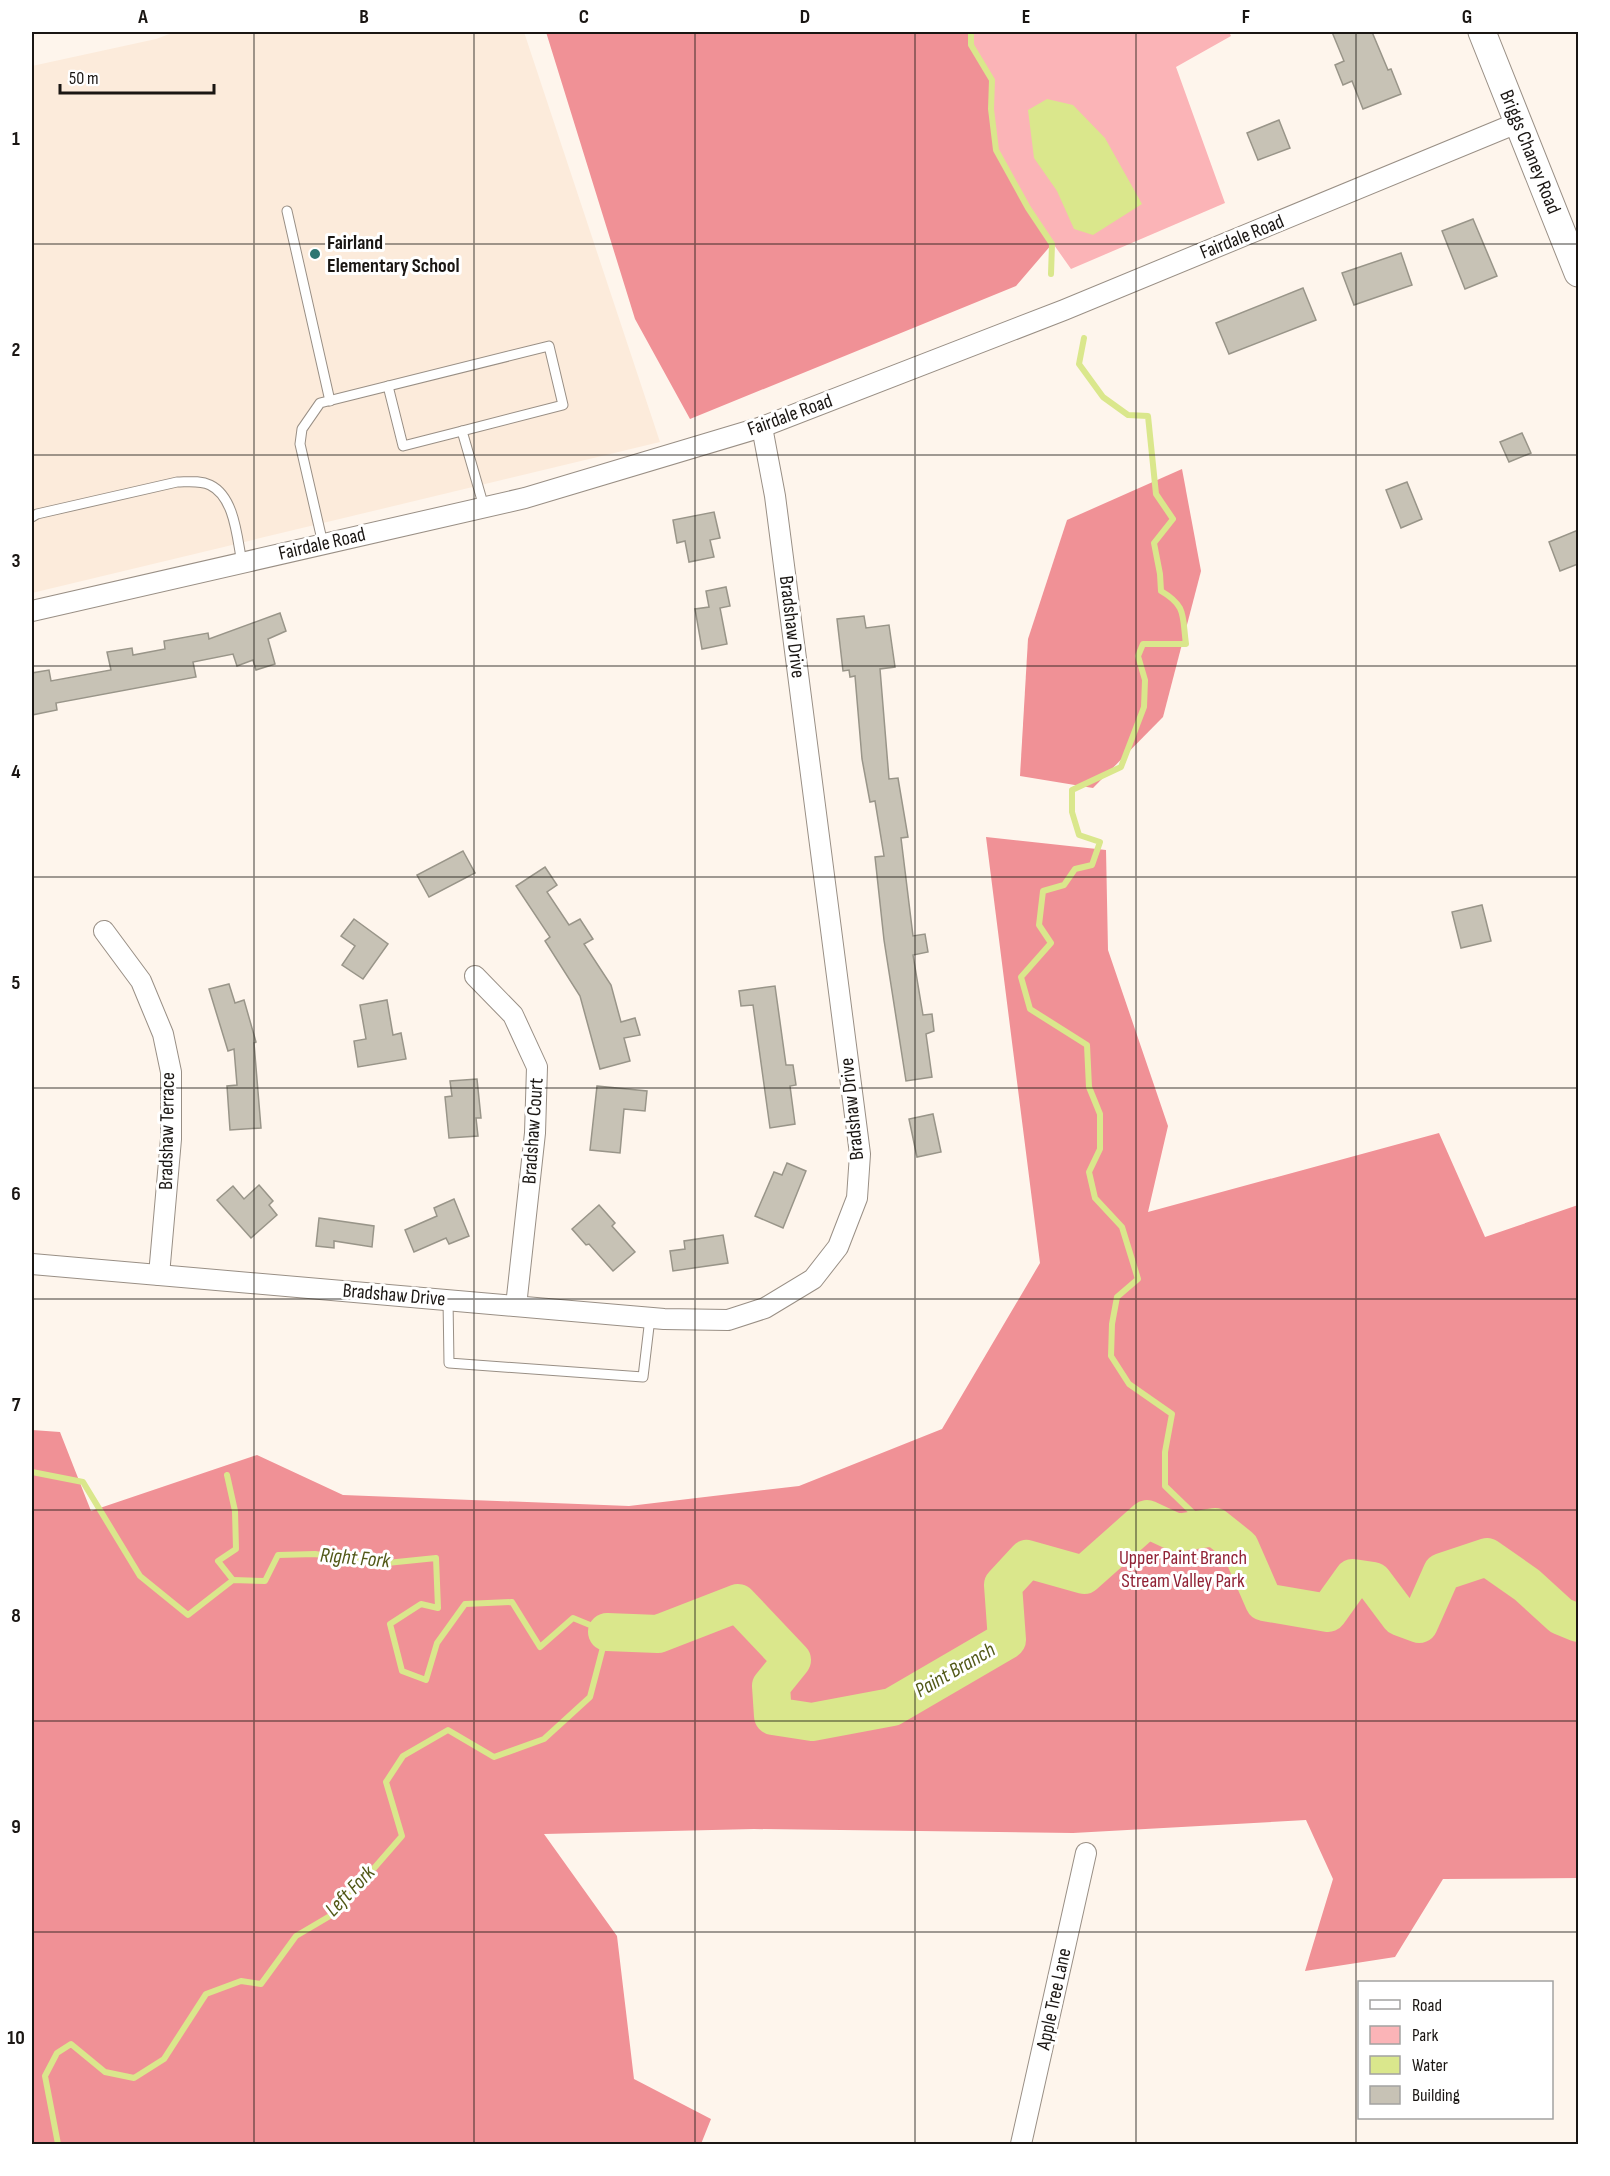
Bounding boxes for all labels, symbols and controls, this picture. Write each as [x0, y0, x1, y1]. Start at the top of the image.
text: A [137, 5, 148, 29]
text: B [359, 5, 369, 29]
text: C [579, 5, 589, 29]
text: D [800, 5, 810, 29]
text: E [1022, 5, 1030, 29]
text: F [1242, 5, 1250, 29]
text: G [1462, 5, 1472, 29]
scale bar [60, 57, 214, 95]
text: 50 m [69, 68, 99, 89]
street label: Briggs Chaney Road [1494, 87, 1566, 217]
text: 1 [12, 127, 20, 151]
street label: Fairdale Road [1197, 209, 1287, 265]
place label: Fairland Elementary School [327, 231, 460, 278]
marker: Fairland Elementary School [308, 247, 322, 261]
text: 2 [12, 338, 20, 362]
street label: Fairdale Road [744, 389, 836, 441]
street label: Fairdale Road [276, 522, 368, 566]
text: 3 [12, 549, 21, 573]
street label: Bradshaw Drive [774, 574, 810, 680]
text: 4 [11, 760, 21, 784]
text: 5 [12, 971, 21, 995]
street label: Bradshaw Drive [835, 1057, 869, 1161]
street label: Bradshaw Terrace [154, 1072, 180, 1190]
street label: Bradshaw Court [517, 1077, 549, 1185]
text: 6 [11, 1182, 21, 1206]
street label: Bradshaw Drive [342, 1279, 446, 1311]
text: 7 [12, 1393, 21, 1417]
water label: Right Fork [319, 1542, 392, 1574]
park label: Upper Paint Branch Stream Valley Park [1119, 1546, 1247, 1593]
text: 8 [11, 1604, 21, 1628]
water label: Paint Branch [910, 1637, 1000, 1703]
text: 9 [11, 1815, 21, 1839]
water label: Left Fork [320, 1860, 381, 1922]
street label: Apple Tree Lane [1031, 1946, 1076, 2053]
legend [1358, 1981, 1553, 2119]
text: Road [1412, 1995, 1442, 2016]
text: Park [1412, 2025, 1438, 2046]
text: 10 [7, 2026, 25, 2050]
text: Water [1412, 2055, 1448, 2076]
text: Building [1412, 2085, 1460, 2106]

